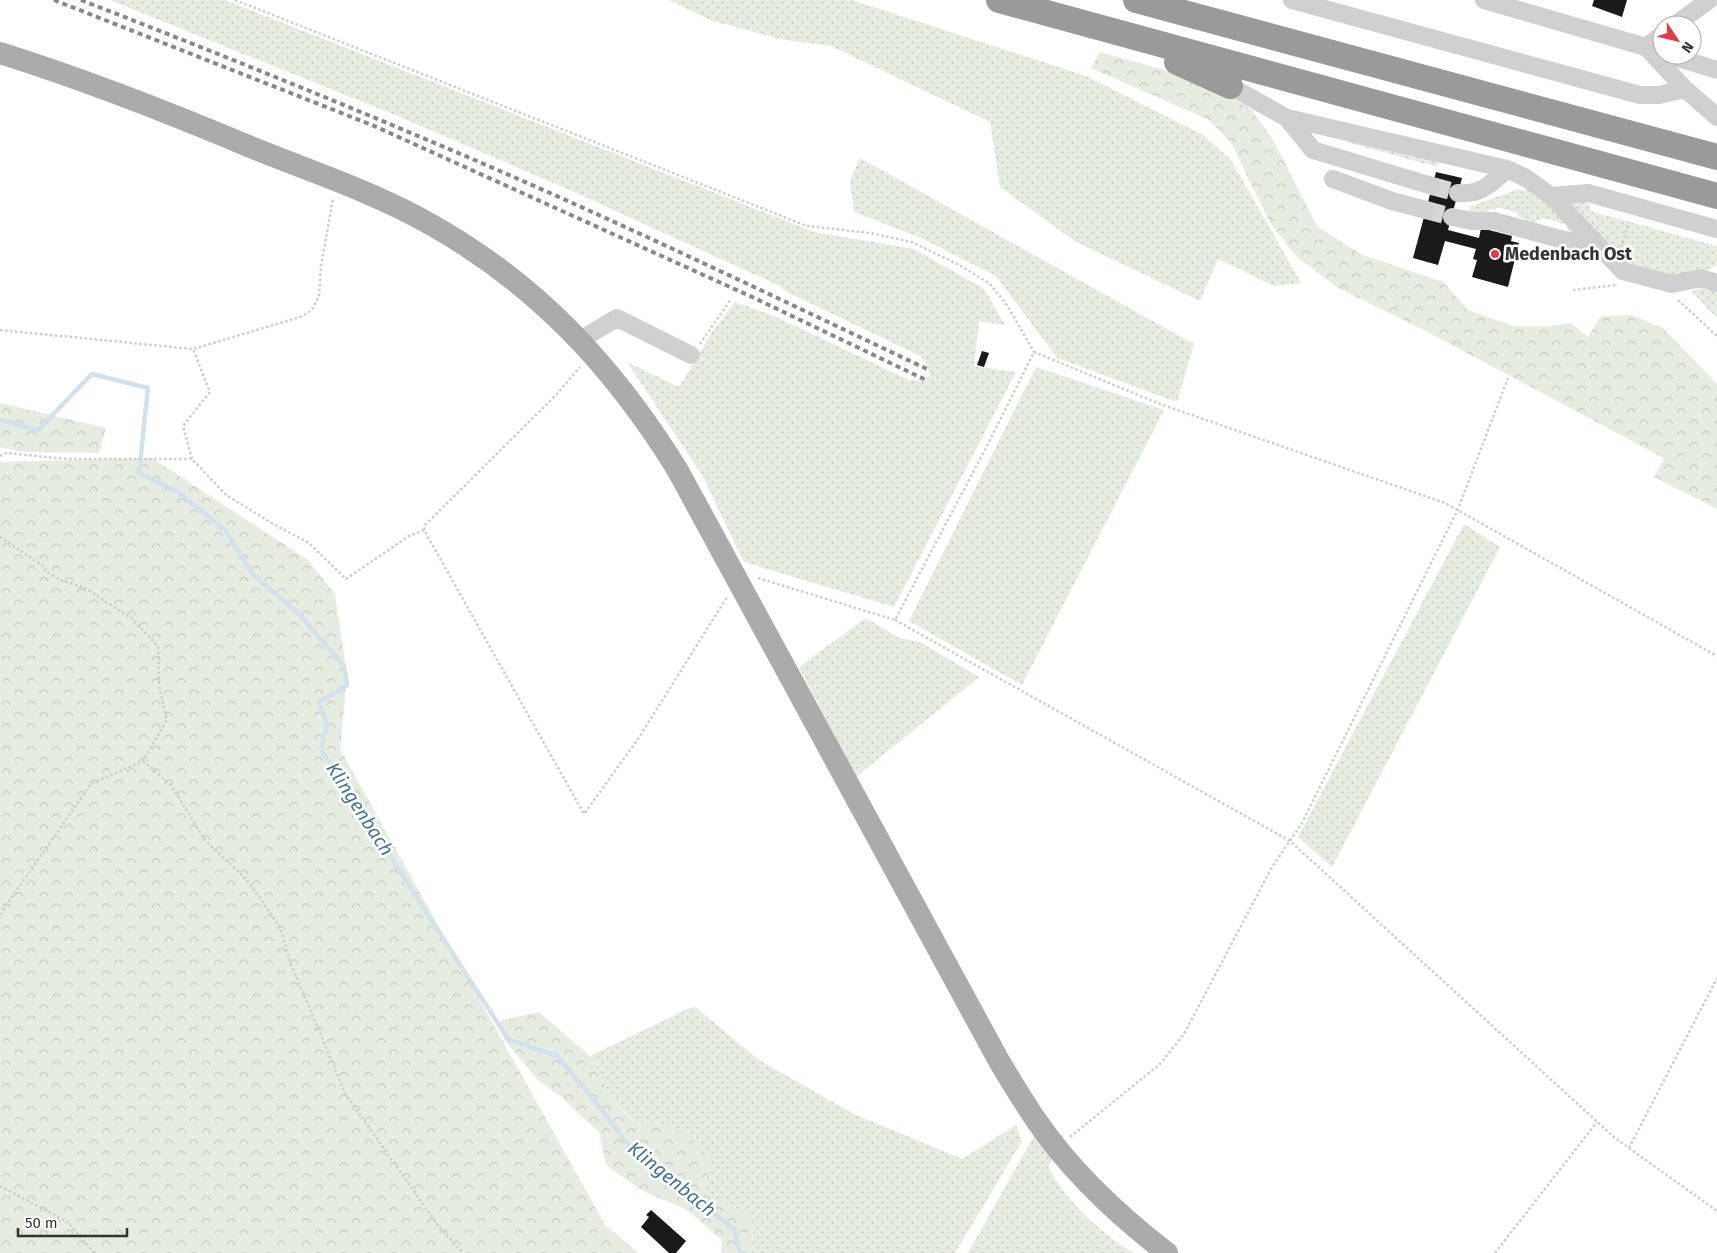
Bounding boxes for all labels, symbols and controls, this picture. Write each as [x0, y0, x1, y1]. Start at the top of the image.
north arrow [1652, 15, 1702, 65]
text: N [1678, 38, 1697, 56]
place label: Medenbach Ost [1505, 243, 1633, 265]
marker: Medenbach Ost [1489, 248, 1501, 260]
water label: Klingenbach [321, 758, 399, 860]
water label: Klingenbach [623, 1137, 721, 1221]
scale bar [18, 1206, 126, 1238]
text: 50 m [25, 1214, 58, 1232]

